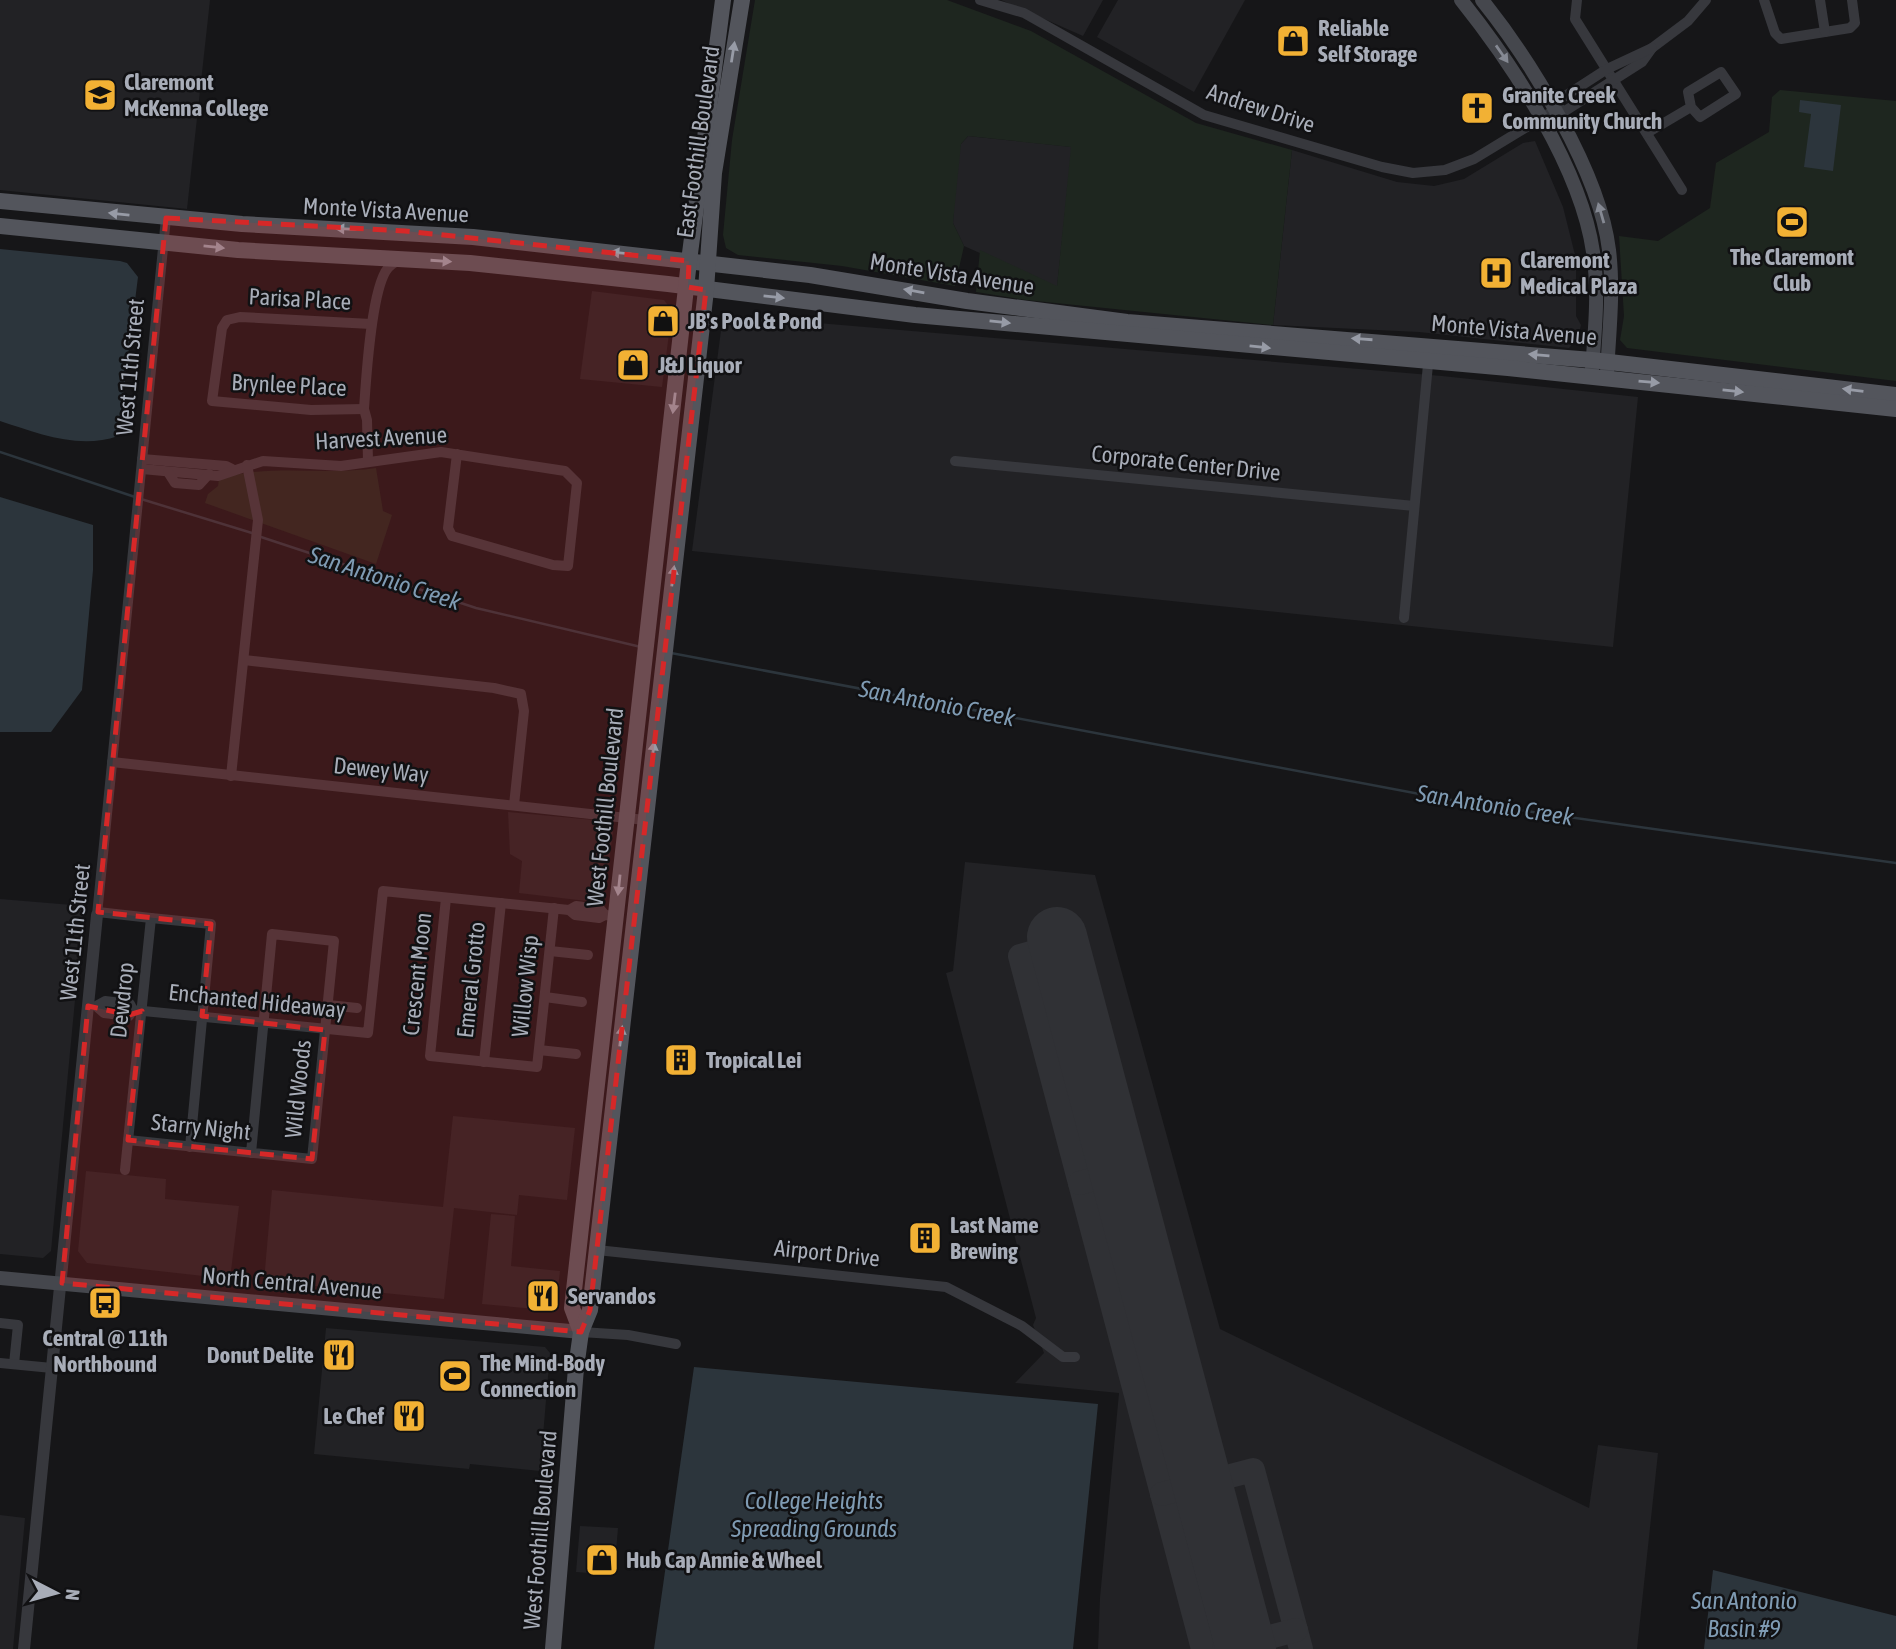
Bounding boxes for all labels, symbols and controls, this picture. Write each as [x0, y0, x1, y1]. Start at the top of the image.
place label: Reliable Self Storage [1318, 15, 1417, 67]
shop icon: Reliable Self Storage [1274, 22, 1312, 60]
one-way arrow [728, 41, 739, 63]
street label: East Foothill Boulevard [672, 44, 724, 240]
one-way arrow [1495, 45, 1509, 63]
place label: Claremont McKenna College [124, 69, 269, 121]
school or university icon: Claremont McKenna College [81, 76, 119, 114]
street label: Andrew Drive [1204, 78, 1318, 138]
place label: Granite Creek Community Church [1502, 82, 1662, 134]
church icon: Granite Creek Community Church [1458, 89, 1496, 127]
street label: Monte Vista Avenue [302, 193, 470, 227]
one-way arrow [1595, 203, 1605, 224]
sports icon: The Claremont Club [1773, 203, 1811, 241]
one-way arrow [108, 208, 130, 219]
one-way arrow [335, 224, 357, 235]
one-way arrow [203, 242, 225, 253]
place label: The Claremont Club [1730, 244, 1854, 296]
one-way arrow [610, 247, 632, 258]
place label: Claremont Medical Plaza [1520, 247, 1638, 299]
street label: Monte Vista Avenue [868, 248, 1036, 300]
hospital icon: Claremont Medical Plaza [1477, 254, 1515, 292]
one-way arrow [430, 256, 452, 267]
street label: Parisa Place [248, 283, 352, 315]
one-way arrow [903, 285, 925, 296]
one-way arrow [763, 292, 785, 303]
street label: West 11th Street [111, 297, 149, 437]
shop icon: JB's Pool & Pond [644, 302, 682, 340]
place label: JB's Pool & Pond [687, 308, 822, 334]
street label: Monte Vista Avenue [1430, 310, 1598, 350]
one-way arrow [989, 317, 1011, 328]
one-way arrow [1350, 333, 1372, 344]
one-way arrow [1249, 342, 1271, 353]
shop icon: J&J Liquor [614, 346, 652, 384]
one-way arrow [1528, 349, 1550, 360]
place label: J&J Liquor [657, 352, 743, 378]
street label: Brynlee Place [231, 369, 347, 401]
one-way arrow [1639, 377, 1661, 388]
one-way arrow [1842, 385, 1864, 396]
one-way arrow [1722, 386, 1744, 397]
one-way arrow [669, 393, 680, 415]
street label: Harvest Avenue [314, 422, 448, 454]
street label: Corporate Center Drive [1090, 440, 1282, 486]
water label: San Antonio Creek [305, 540, 465, 615]
one-way arrow [668, 565, 679, 587]
water label: San Antonio Creek [856, 674, 1018, 731]
street label: West Foothill Boulevard [582, 706, 628, 908]
one-way arrow [648, 741, 659, 763]
street label: Dewey Way [332, 752, 430, 788]
water label: San Antonio Creek [1414, 779, 1576, 831]
street label: West 11th Street [55, 862, 95, 1002]
one-way arrow [613, 875, 624, 897]
street label: Crescent Moon [398, 911, 436, 1037]
street label: Emeral Grotto [452, 921, 490, 1039]
street label: Willow Wisp [507, 934, 543, 1038]
street label: Dewdrop [105, 961, 139, 1039]
street label: Enchanted Hideaway [167, 979, 347, 1023]
one-way arrow [616, 1025, 627, 1047]
street label: Wild Woods [280, 1039, 316, 1139]
building icon: Tropical Lei [662, 1041, 700, 1079]
place label: Tropical Lei [706, 1047, 802, 1073]
street label: Starry Night [150, 1109, 252, 1145]
place label: Last Name Brewing [950, 1212, 1039, 1264]
building icon: Last Name Brewing [906, 1219, 944, 1257]
street label: Airport Drive [773, 1235, 881, 1271]
street label: North Central Avenue [201, 1262, 383, 1304]
restaurant icon: Servandos [524, 1277, 562, 1315]
place label: Servandos [568, 1283, 656, 1309]
bus stop icon: Central @ 11th Northbound [86, 1284, 124, 1322]
place label: Central @ 11th Northbound [42, 1325, 168, 1377]
restaurant icon: Donut Delite [320, 1336, 358, 1374]
place label: Donut Delite [207, 1342, 314, 1368]
place label: The Mind-Body Connection [480, 1350, 606, 1402]
sports icon: The Mind-Body Connection [436, 1357, 474, 1395]
restaurant icon: Le Chef [390, 1397, 428, 1435]
place label: Le Chef [323, 1403, 385, 1429]
street label: West Foothill Boulevard [518, 1429, 562, 1631]
water label: College Heights Spreading Grounds [730, 1487, 897, 1542]
shop icon: Hub Cap Annie & Wheel [583, 1541, 621, 1579]
place label: Hub Cap Annie & Wheel [626, 1547, 823, 1573]
north arrow [21, 1558, 91, 1628]
water label: San Antonio Basin #9 [1690, 1587, 1797, 1642]
text: N [61, 1588, 84, 1602]

